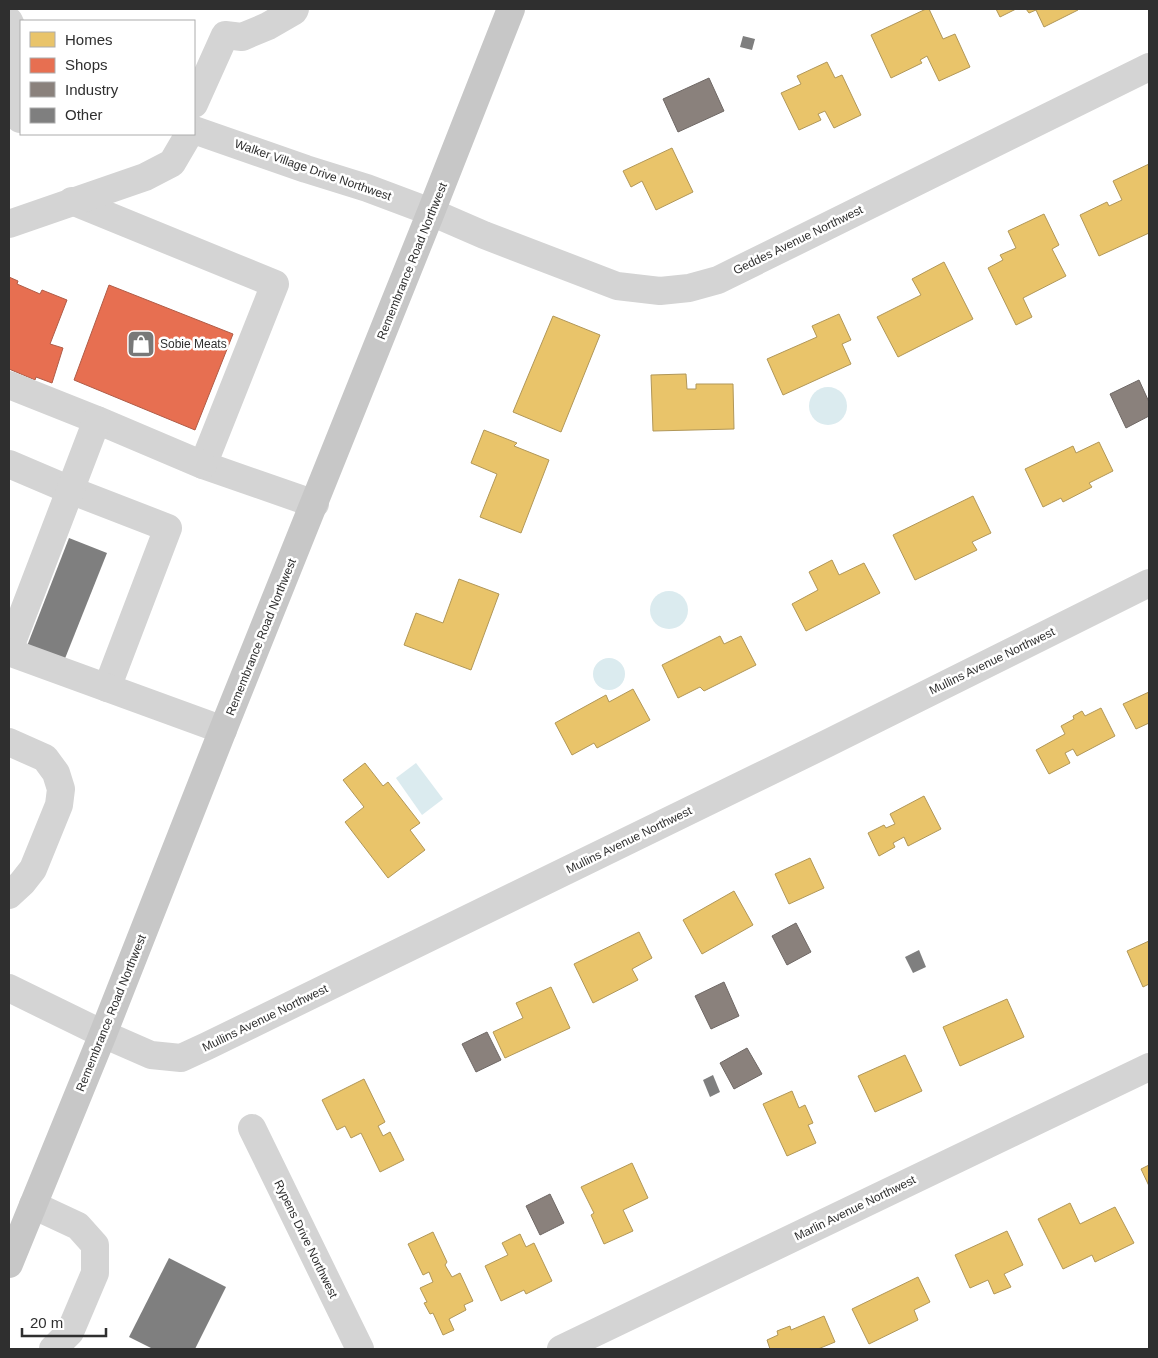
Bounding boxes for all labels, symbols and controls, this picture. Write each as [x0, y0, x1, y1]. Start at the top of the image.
legend [20, 20, 195, 135]
text: Homes [65, 31, 113, 48]
text: Shops [65, 56, 108, 73]
text: Industry [65, 81, 119, 98]
text: Other [65, 106, 103, 123]
street label: Walker Village Drive Northwest [233, 137, 394, 204]
street label: Remembrance Road Northwest [374, 180, 450, 342]
street label: Geddes Avenue Northwest [731, 202, 866, 278]
shop icon: Sobie Meats [126, 329, 156, 359]
place label: Sobie Meats [160, 337, 227, 351]
street label: Remembrance Road Northwest [223, 556, 299, 718]
street label: Mullins Avenue Northwest [927, 624, 1058, 698]
street label: Mullins Avenue Northwest [564, 803, 695, 877]
street label: Remembrance Road Northwest [73, 932, 149, 1094]
street label: Mullins Avenue Northwest [200, 981, 331, 1055]
street label: Marlin Avenue Northwest [792, 1172, 919, 1243]
street label: Rypens Drive Northwest [271, 1178, 341, 1301]
scale bar [22, 1306, 106, 1338]
text: 20 m [30, 1314, 63, 1331]

